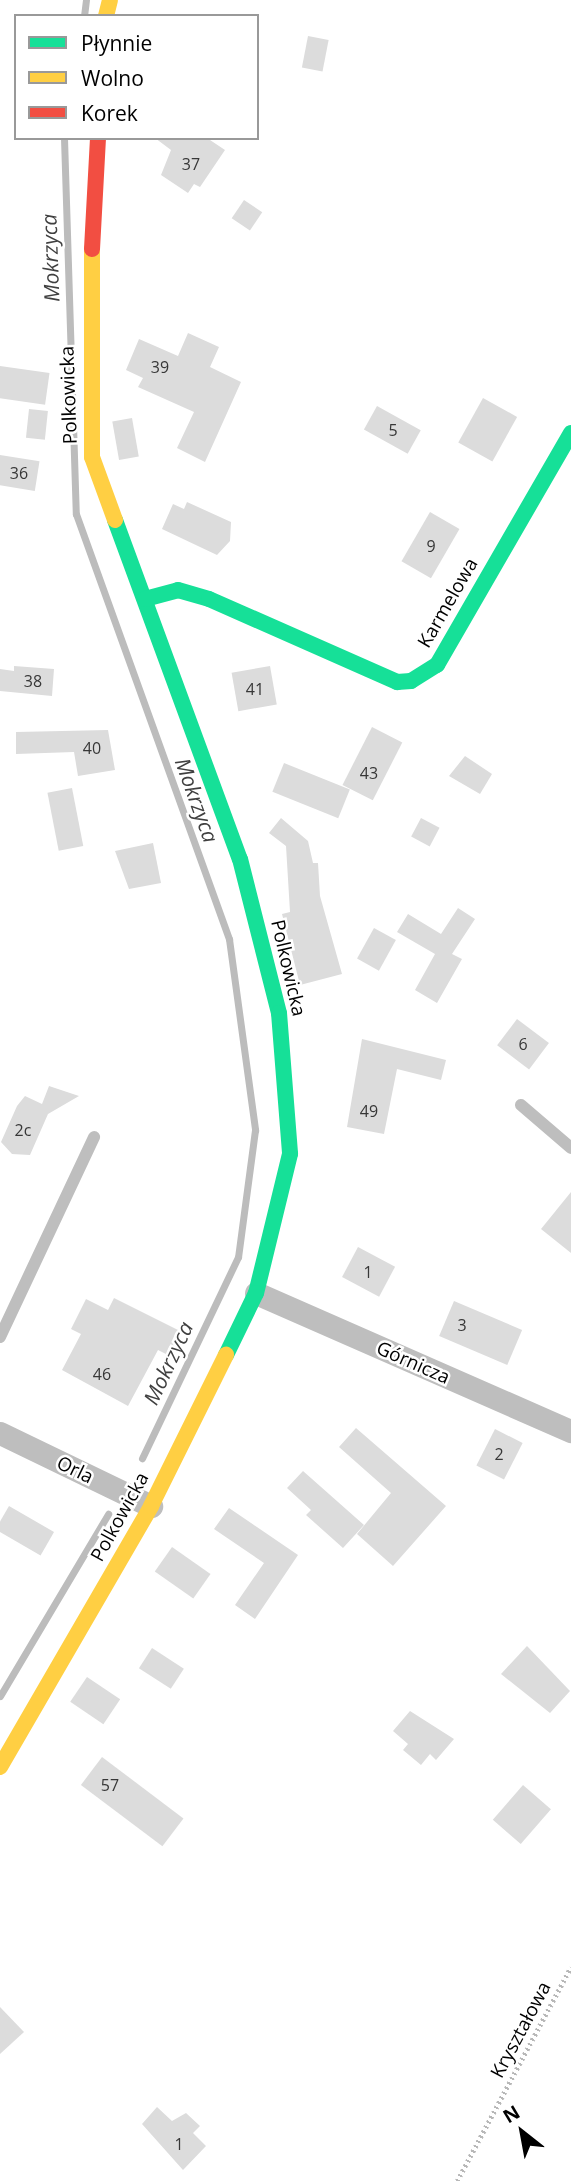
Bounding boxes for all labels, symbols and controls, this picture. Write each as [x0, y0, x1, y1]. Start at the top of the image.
legend [14, 14, 259, 140]
text: Płynnie [81, 29, 152, 57]
text: Wolno [81, 64, 144, 92]
text: Korek [81, 99, 138, 127]
house number: 37 [182, 154, 200, 174]
water label: Mokrzyca [36, 213, 64, 303]
street label: Polkowicka [56, 346, 82, 444]
house number: 39 [151, 357, 169, 377]
house number: 5 [388, 420, 398, 440]
house number: 36 [10, 463, 28, 483]
house number: 9 [426, 536, 436, 556]
street label: Karmelowa [413, 554, 483, 652]
house number: 38 [24, 671, 42, 691]
house number: 41 [246, 679, 264, 699]
house number: 40 [83, 738, 101, 758]
water label: Mokrzyca [170, 754, 224, 846]
house number: 43 [360, 763, 378, 783]
street label: Polkowicka [266, 918, 310, 1018]
house number: 6 [518, 1034, 528, 1054]
house number: 49 [360, 1101, 378, 1121]
house number: 2c [15, 1120, 31, 1140]
house number: 1 [363, 1262, 373, 1282]
house number: 3 [457, 1315, 467, 1335]
water label: Mokrzyca [138, 1318, 198, 1408]
street label: Górnicza [373, 1337, 453, 1389]
house number: 46 [93, 1364, 111, 1384]
house number: 2 [494, 1444, 504, 1464]
street label: Orla [53, 1451, 97, 1489]
street label: Polkowicka [86, 1469, 154, 1565]
house number: 57 [101, 1775, 119, 1795]
street label: Kryształowa [486, 1978, 556, 2082]
north arrow [487, 2097, 557, 2167]
text: N [498, 2099, 524, 2129]
house number: 1 [174, 2134, 184, 2154]

